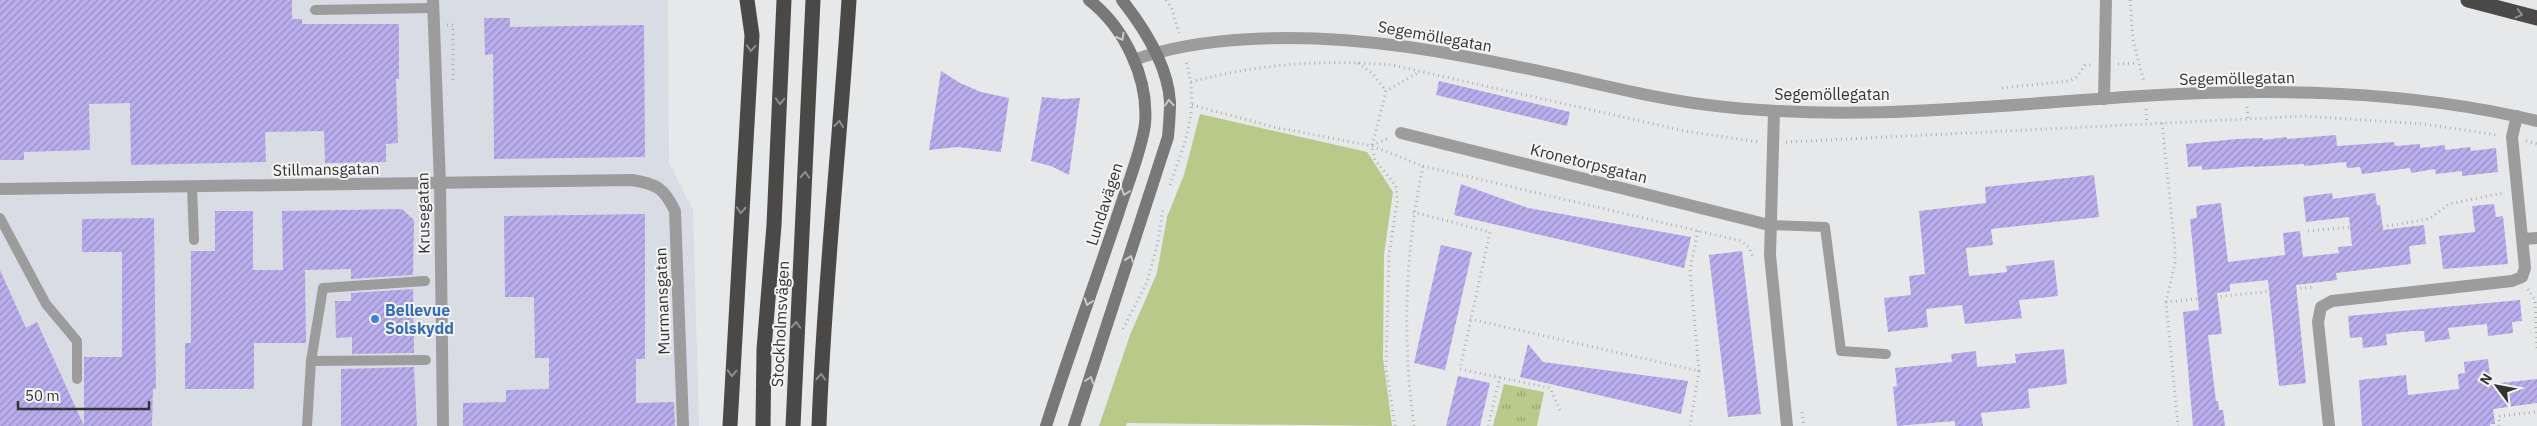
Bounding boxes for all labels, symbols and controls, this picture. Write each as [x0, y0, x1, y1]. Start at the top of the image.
one-way arrow [2515, 8, 2523, 18]
street label: Segemöllegatan [1376, 16, 1494, 56]
one-way arrow [1115, 31, 1125, 40]
one-way arrow [746, 45, 757, 53]
street label: Segemöllegatan [2179, 67, 2295, 89]
street label: Segemöllegatan [1774, 84, 1890, 104]
one-way arrow [774, 97, 785, 105]
one-way arrow [1163, 98, 1174, 106]
one-way arrow [833, 120, 844, 128]
street label: Kronetorpsgatan [1528, 139, 1650, 187]
street label: Stillmansgatan [272, 158, 380, 180]
street label: Lundavägen [1081, 160, 1127, 248]
one-way arrow [799, 170, 810, 178]
street label: Krusegatan [412, 172, 434, 254]
one-way arrow [1121, 187, 1131, 195]
one-way arrow [736, 207, 747, 215]
street label: Murmansgatan [650, 247, 674, 355]
one-way arrow [1124, 255, 1134, 264]
street label: Stockholmsvägen [767, 260, 793, 388]
one-way arrow [1084, 297, 1094, 306]
place label: Bellevue Solskydd [385, 300, 454, 338]
marker: Bellevue Solskydd [369, 313, 381, 325]
one-way arrow [791, 321, 802, 329]
north arrow [2472, 361, 2522, 411]
one-way arrow [727, 369, 738, 377]
text: N [2476, 370, 2496, 388]
one-way arrow [815, 373, 826, 381]
one-way arrow [1084, 376, 1094, 384]
scale bar [18, 378, 149, 410]
text: 50 m [25, 386, 60, 405]

